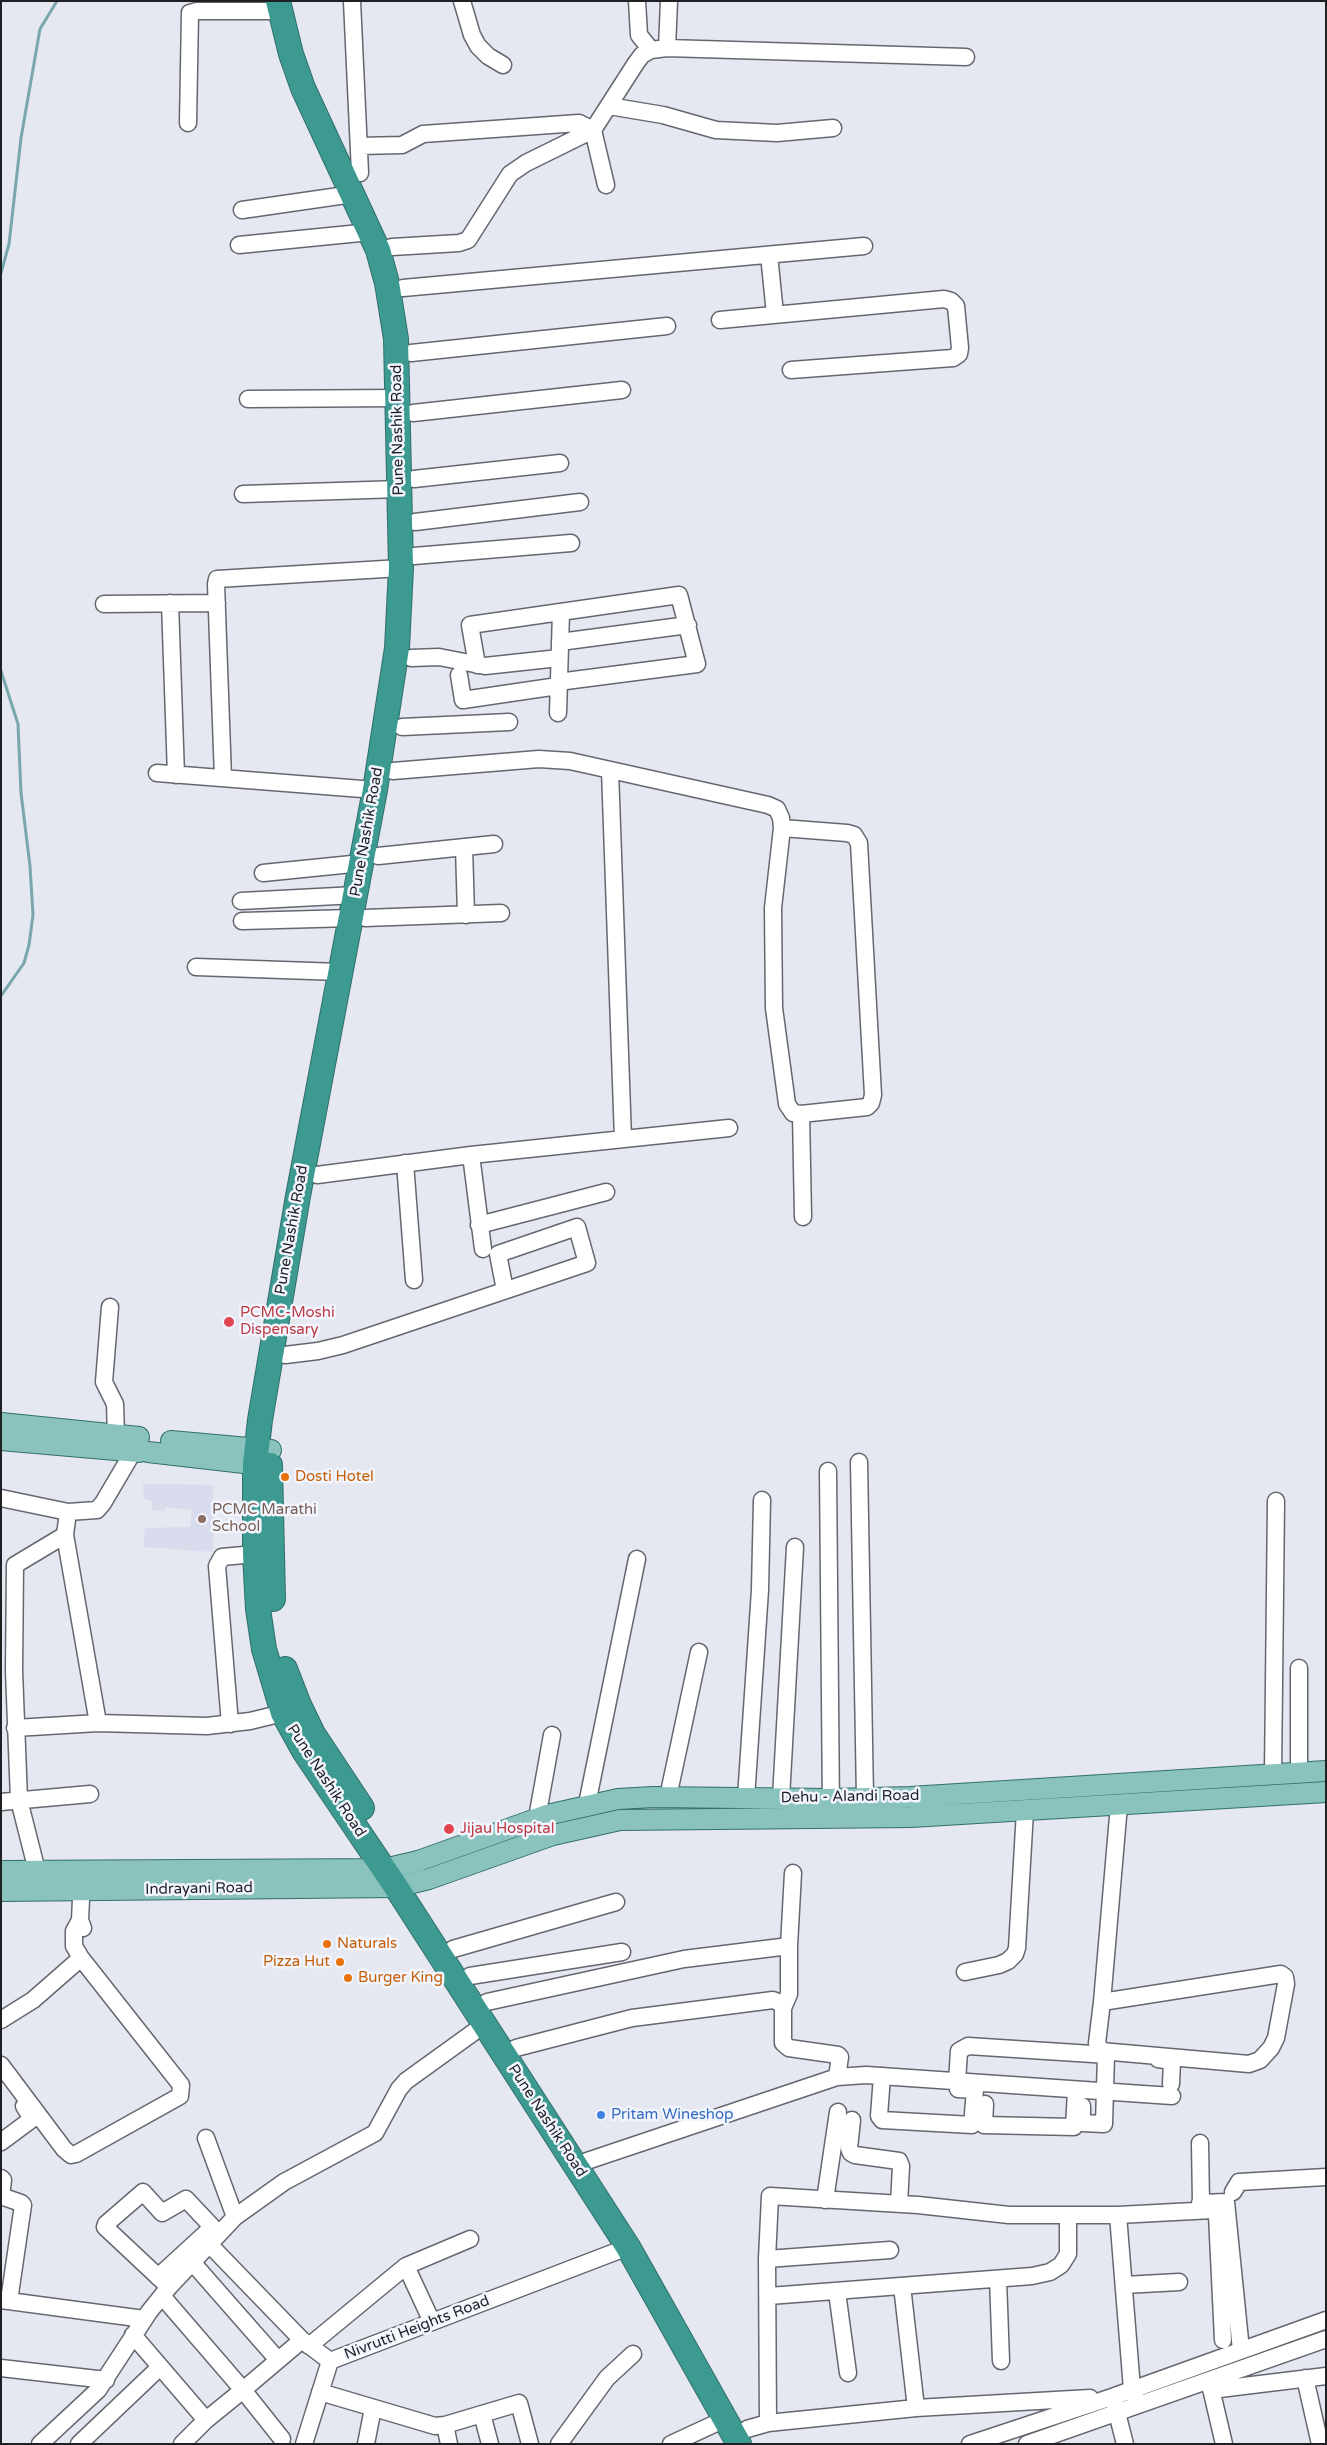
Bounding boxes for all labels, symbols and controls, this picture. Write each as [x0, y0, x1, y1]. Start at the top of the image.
street label: Pune Nashik Road [388, 364, 408, 496]
street label: Pune Nashik Road [347, 766, 387, 898]
street label: Pune Nashik Road [272, 1164, 312, 1296]
place label: PCMC-Moshi Dispensary [240, 1304, 335, 1339]
marker: PCMC-Moshi Dispensary [222, 1315, 236, 1329]
place label: Dosti Hotel [295, 1468, 374, 1486]
marker: Dosti Hotel [279, 1471, 291, 1483]
place label: PCMC Marathi School [212, 1501, 317, 1536]
marker: PCMC Marathi School [196, 1513, 208, 1525]
street label: Pune Nashik Road [283, 1721, 369, 1841]
street label: Dehu - Alandi Road [780, 1787, 920, 1807]
place label: Jijau Hospital [460, 1820, 554, 1838]
marker: Jijau Hospital [442, 1822, 456, 1836]
street label: Indrayani Road [145, 1879, 253, 1899]
place label: Naturals [337, 1935, 397, 1953]
marker: Naturals [321, 1938, 333, 1950]
place label: Pizza Hut [263, 1953, 330, 1971]
marker: Pizza Hut [334, 1956, 346, 1968]
place label: Burger King [358, 1969, 443, 1987]
marker: Burger King [342, 1972, 354, 1984]
street label: Pune Nashik Road [504, 2061, 590, 2181]
place label: Pritam Wineshop [611, 2106, 734, 2124]
marker: Pritam Wineshop [595, 2109, 607, 2121]
street label: Nivrutti Heights Road [342, 2292, 492, 2364]

